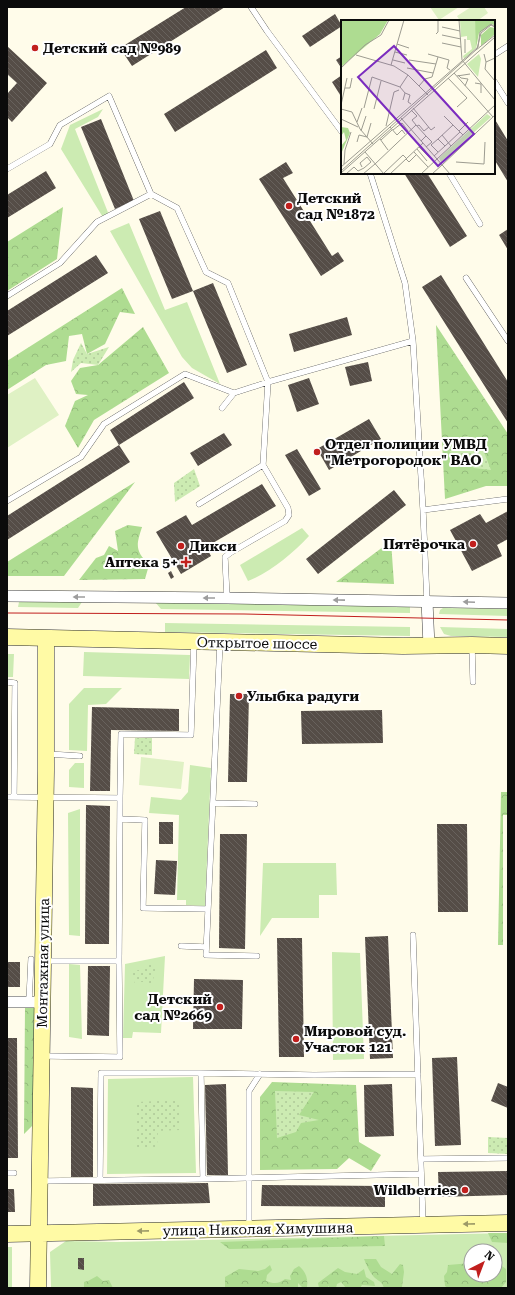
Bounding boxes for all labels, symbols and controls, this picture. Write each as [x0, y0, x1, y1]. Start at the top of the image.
inset map [341, 20, 495, 174]
place label: Детский сад №989 [43, 40, 181, 56]
marker: Детский сад №989 [30, 43, 40, 53]
place label: Детский сад №1872 [297, 190, 375, 222]
marker: Детский сад №1872 [284, 201, 294, 211]
place label: Отдел полиции УМВД "Метрогородок" ВАО [325, 436, 487, 468]
marker: Отдел полиции УМВД "Метрогородок" ВАО [312, 447, 322, 457]
place label: Пятёрочка [383, 536, 466, 552]
place label: Дикси [189, 538, 237, 554]
marker: Пятёрочка [468, 539, 478, 549]
marker: Дикси [176, 541, 186, 551]
place label: Аптека 5+ [105, 554, 178, 570]
marker: Аптека 5+ [181, 557, 191, 567]
one-way arrow [72, 594, 85, 600]
one-way arrow [202, 595, 215, 601]
one-way arrow [332, 597, 345, 603]
one-way arrow [463, 599, 475, 606]
street label: Открытое шоссе [197, 634, 318, 652]
place label: Улыбка радуги [247, 688, 359, 704]
marker: Улыбка радуги [234, 691, 244, 701]
street label: Монтажная улица [34, 897, 52, 1028]
place label: Детский сад №2669 [134, 991, 212, 1023]
marker: Детский сад №2669 [215, 1002, 225, 1012]
place label: Мировой суд. Участок 121 [304, 1023, 406, 1055]
marker: Мировой суд. Участок 121 [291, 1034, 301, 1044]
place label: Wildberries [374, 1182, 457, 1198]
marker: Wildberries [460, 1185, 470, 1195]
street label: улица Николая Химушина [163, 1219, 354, 1239]
one-way arrow [462, 1221, 475, 1227]
one-way arrow [136, 1228, 149, 1234]
north arrow [463, 1243, 503, 1283]
text: N [482, 1248, 497, 1264]

